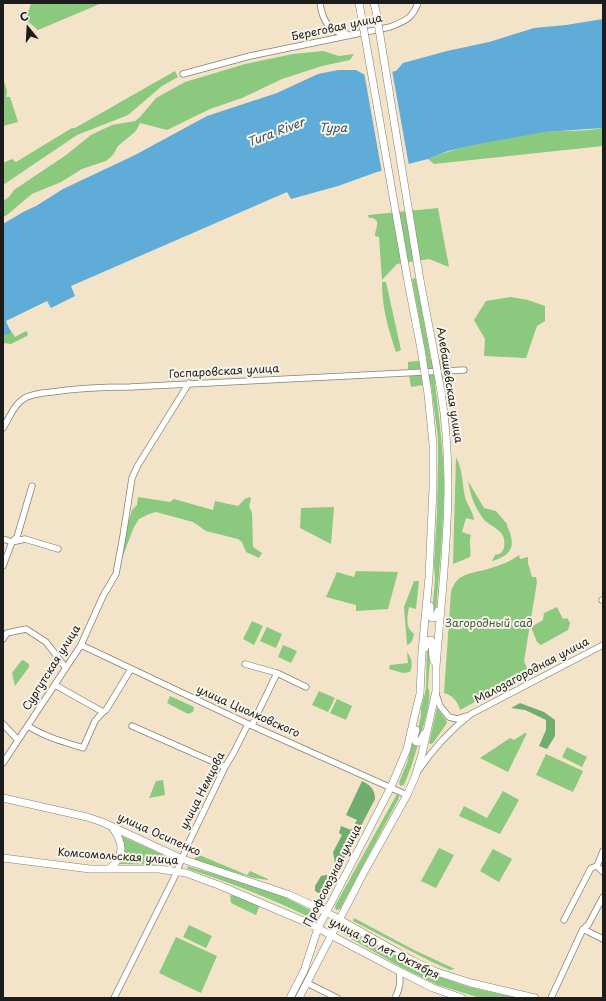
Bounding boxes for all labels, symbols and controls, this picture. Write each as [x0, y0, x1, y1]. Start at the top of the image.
text: С [18, 7, 31, 25]
north arrow [8, 8, 48, 48]
street label: Береговая улица [290, 12, 384, 44]
water label: Tura River [245, 116, 307, 150]
water label: Тура [319, 122, 347, 136]
street label: Алебашевская улица [433, 326, 465, 444]
street label: Госпаровская улица [169, 363, 279, 381]
park label: Загородный сад [445, 617, 533, 631]
street label: Сургутская улица [20, 623, 84, 713]
street label: Малозагородная улица [473, 635, 591, 707]
street label: улица Циолковского [194, 683, 302, 741]
street label: улица Немцова [178, 750, 228, 832]
street label: улица Осипенко [115, 811, 203, 859]
street label: Профсоюзная улица [301, 823, 365, 929]
street label: Комсомольская улица [57, 846, 179, 868]
street label: улица 50 лет Октября [327, 916, 441, 982]

